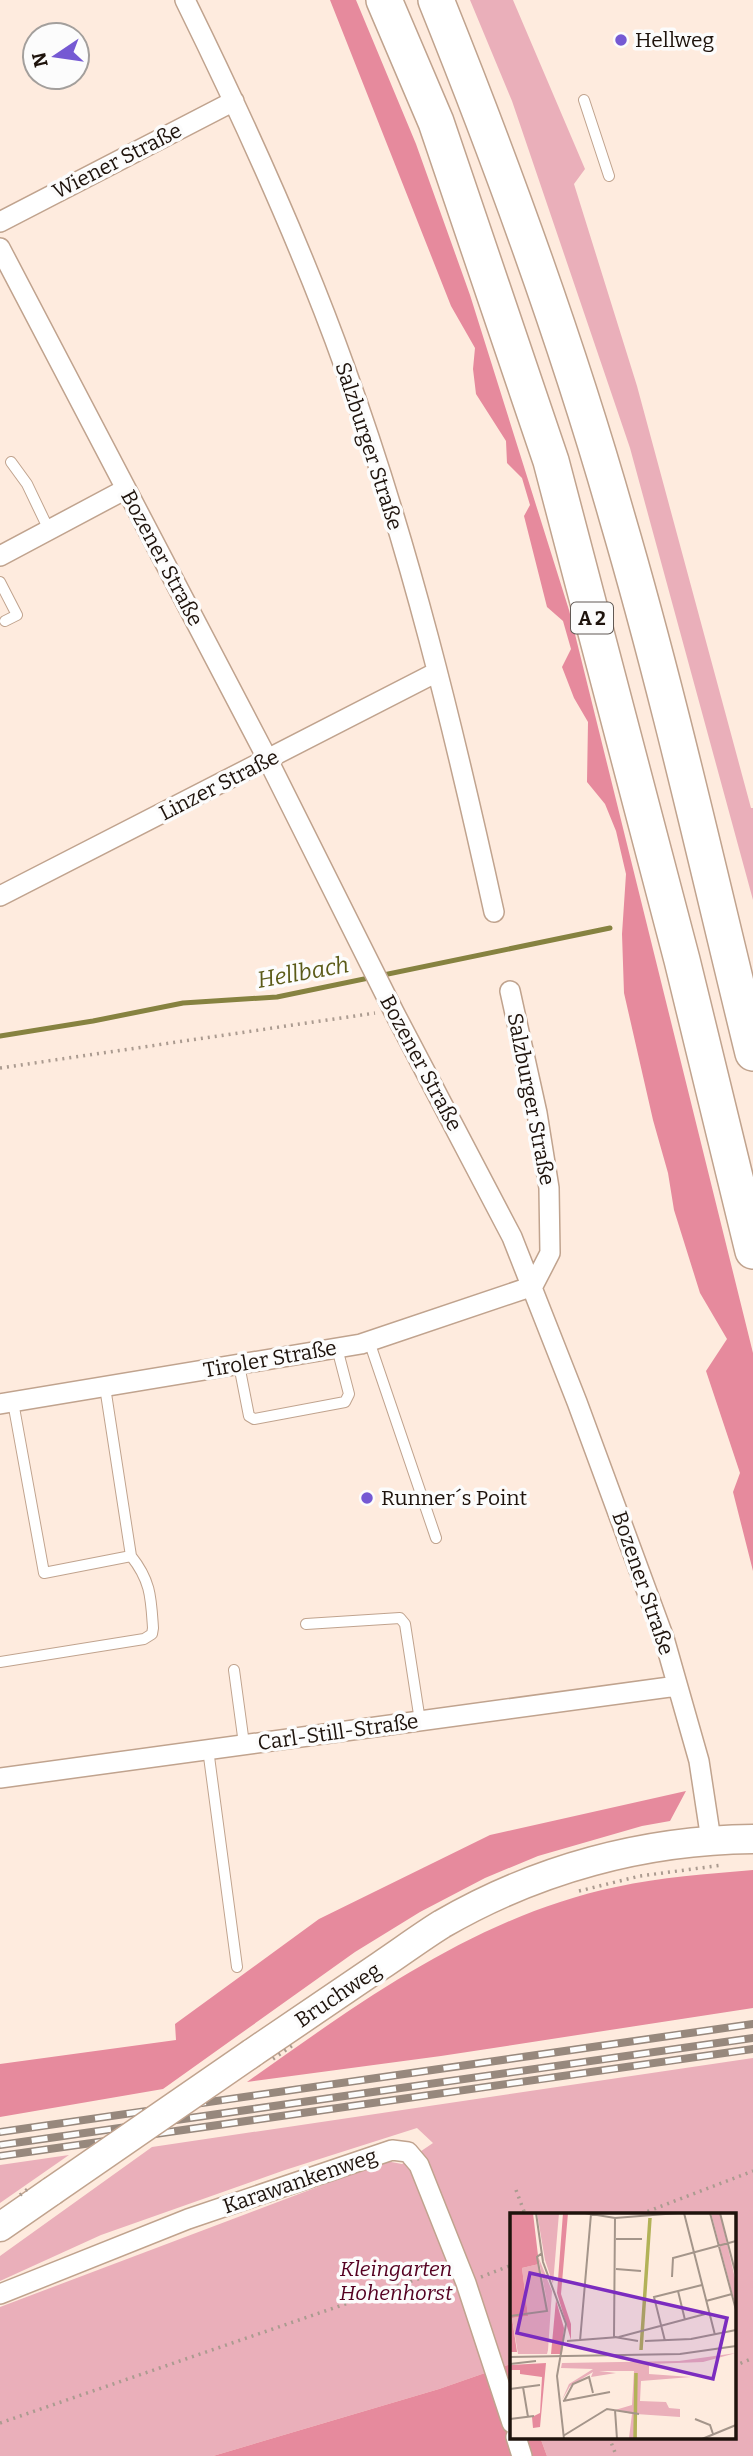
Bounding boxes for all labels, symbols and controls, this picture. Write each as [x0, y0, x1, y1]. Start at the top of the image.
north arrow [21, 21, 91, 91]
place label: Hellweg [635, 27, 714, 53]
marker: Hellweg [613, 32, 629, 48]
text: N [27, 50, 53, 69]
street label: Wiener Straße [48, 117, 186, 205]
street label: Salzburger Straße [330, 359, 408, 533]
street label: Bozener Straße [115, 486, 209, 630]
road number: A 2 [571, 603, 613, 634]
street label: Linzer Straße [155, 744, 283, 826]
water label: Hellbach [255, 950, 351, 994]
street label: Bozener Straße [374, 991, 468, 1135]
street label: Salzburger Straße [502, 1011, 560, 1187]
street label: Tiroler Straße [201, 1334, 339, 1384]
place label: Runner´s Point [381, 1485, 528, 1511]
marker: Runner´s Point [359, 1490, 375, 1506]
street label: Bozener Straße [606, 1508, 680, 1658]
street label: Carl-Still-Straße [256, 1708, 420, 1756]
street label: Bruchweg [290, 1957, 386, 2033]
street label: Karawankenweg [220, 2142, 381, 2220]
inset map [510, 2213, 736, 2438]
park label: Kleingarten Hohenhorst [339, 2256, 453, 2306]

